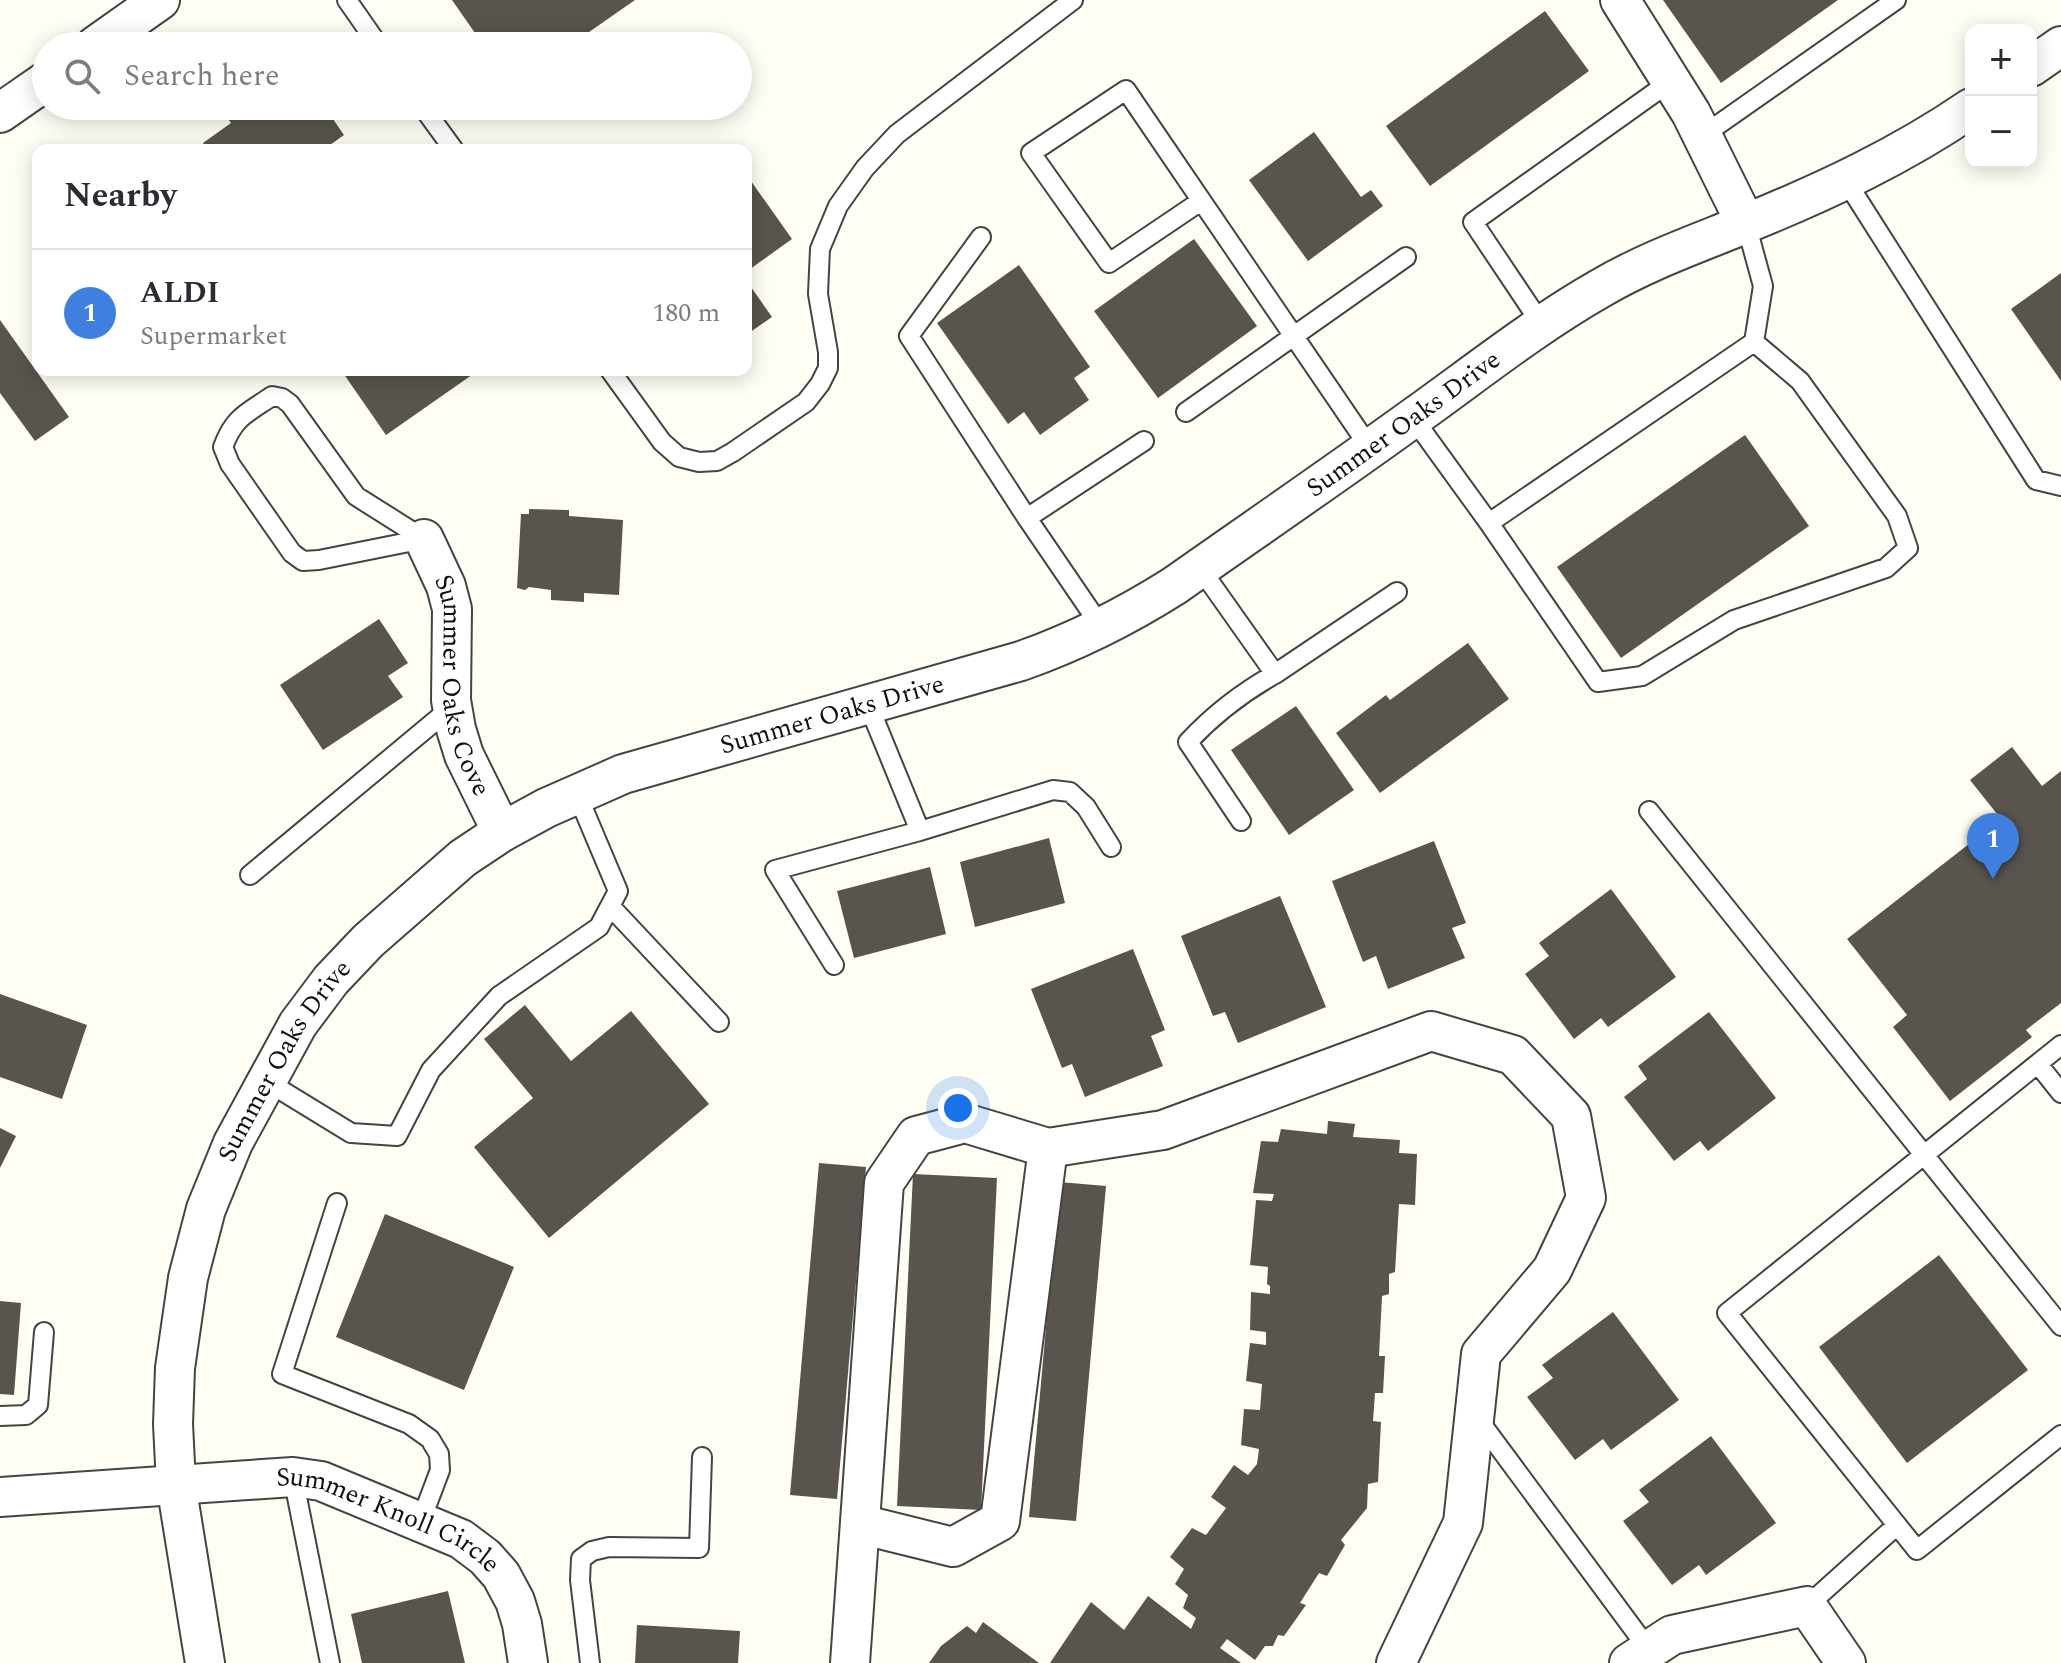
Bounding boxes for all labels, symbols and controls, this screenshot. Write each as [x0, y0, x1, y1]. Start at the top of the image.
map controls [1965, 24, 2037, 168]
button: + [1965, 24, 2037, 96]
search box [32, 32, 752, 120]
text: Search here [124, 53, 280, 99]
icon: search [60, 54, 104, 98]
button: − [1965, 96, 2037, 168]
text: Nearby [64, 170, 177, 222]
text: ALDI [140, 270, 219, 316]
text: 1 [83, 293, 97, 333]
text: 180 m [652, 293, 720, 333]
text: Supermarket [140, 316, 287, 356]
street label: Summer Oaks Drive [1298, 340, 1509, 508]
street label: Summer Oaks Cove [423, 568, 501, 803]
street label: Summer Oaks Drive [715, 664, 949, 766]
pin: 1 [1967, 813, 2019, 879]
street label: Summer Oaks Drive [207, 950, 361, 1168]
your location [938, 1088, 978, 1128]
street label: Summer Knoll Circle [275, 1457, 510, 1582]

